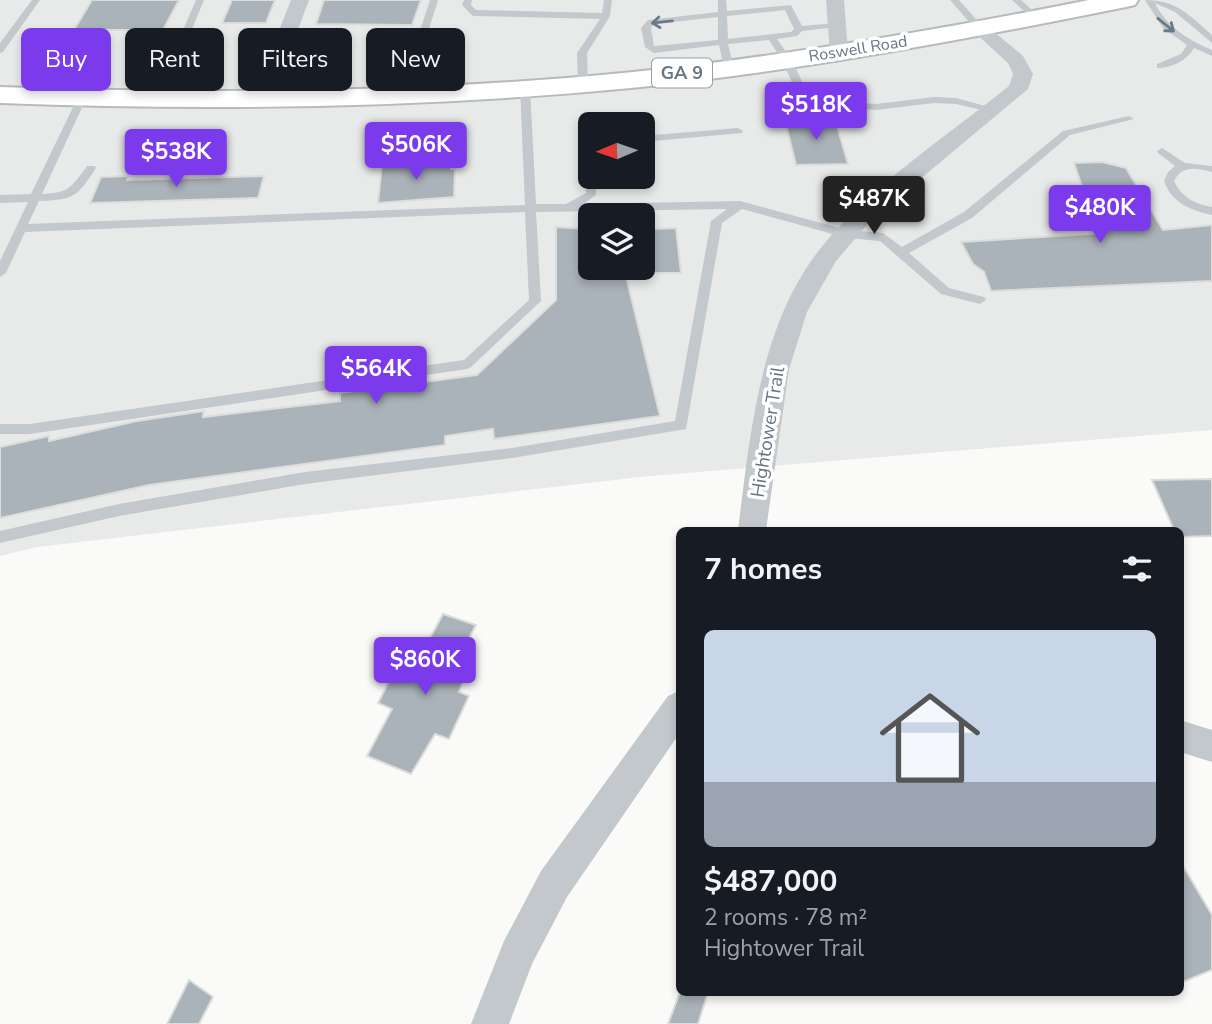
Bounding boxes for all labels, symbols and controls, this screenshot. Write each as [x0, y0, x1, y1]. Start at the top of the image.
one-way arrow [651, 16, 674, 29]
one-way arrow [1156, 17, 1175, 32]
chip: Buy [21, 28, 111, 91]
chip: Rent [125, 28, 224, 91]
chip: Filters [238, 28, 352, 91]
chip: New [366, 28, 465, 91]
street label: Roswell Road [807, 30, 909, 68]
road number: GA 9 [652, 58, 712, 88]
pin: $518K [767, 82, 865, 142]
text: $518K [781, 89, 851, 120]
north arrow [578, 112, 654, 189]
map controls [578, 112, 655, 280]
pin: $506K [367, 122, 465, 182]
text: $506K [381, 129, 451, 160]
pin: $538K [127, 130, 225, 189]
text: $538K [141, 136, 211, 167]
pin: $487K [825, 176, 923, 236]
text: $487K [839, 183, 909, 214]
pin: $480K [1051, 186, 1149, 245]
text: $480K [1065, 192, 1135, 223]
button: layers [578, 203, 655, 280]
pin: $564K [327, 346, 425, 406]
text: $564K [341, 353, 411, 384]
street label: Hightower Trail [745, 364, 791, 499]
text: 7 homes [704, 549, 822, 590]
icon: filters [1118, 550, 1156, 588]
pin: $860K [376, 638, 474, 697]
text: $860K [390, 644, 460, 675]
icon: home [867, 675, 993, 801]
text: $487,000 [704, 861, 837, 902]
text: 2 rooms · 78 m² [704, 902, 867, 933]
text: Hightower Trail [704, 933, 864, 964]

